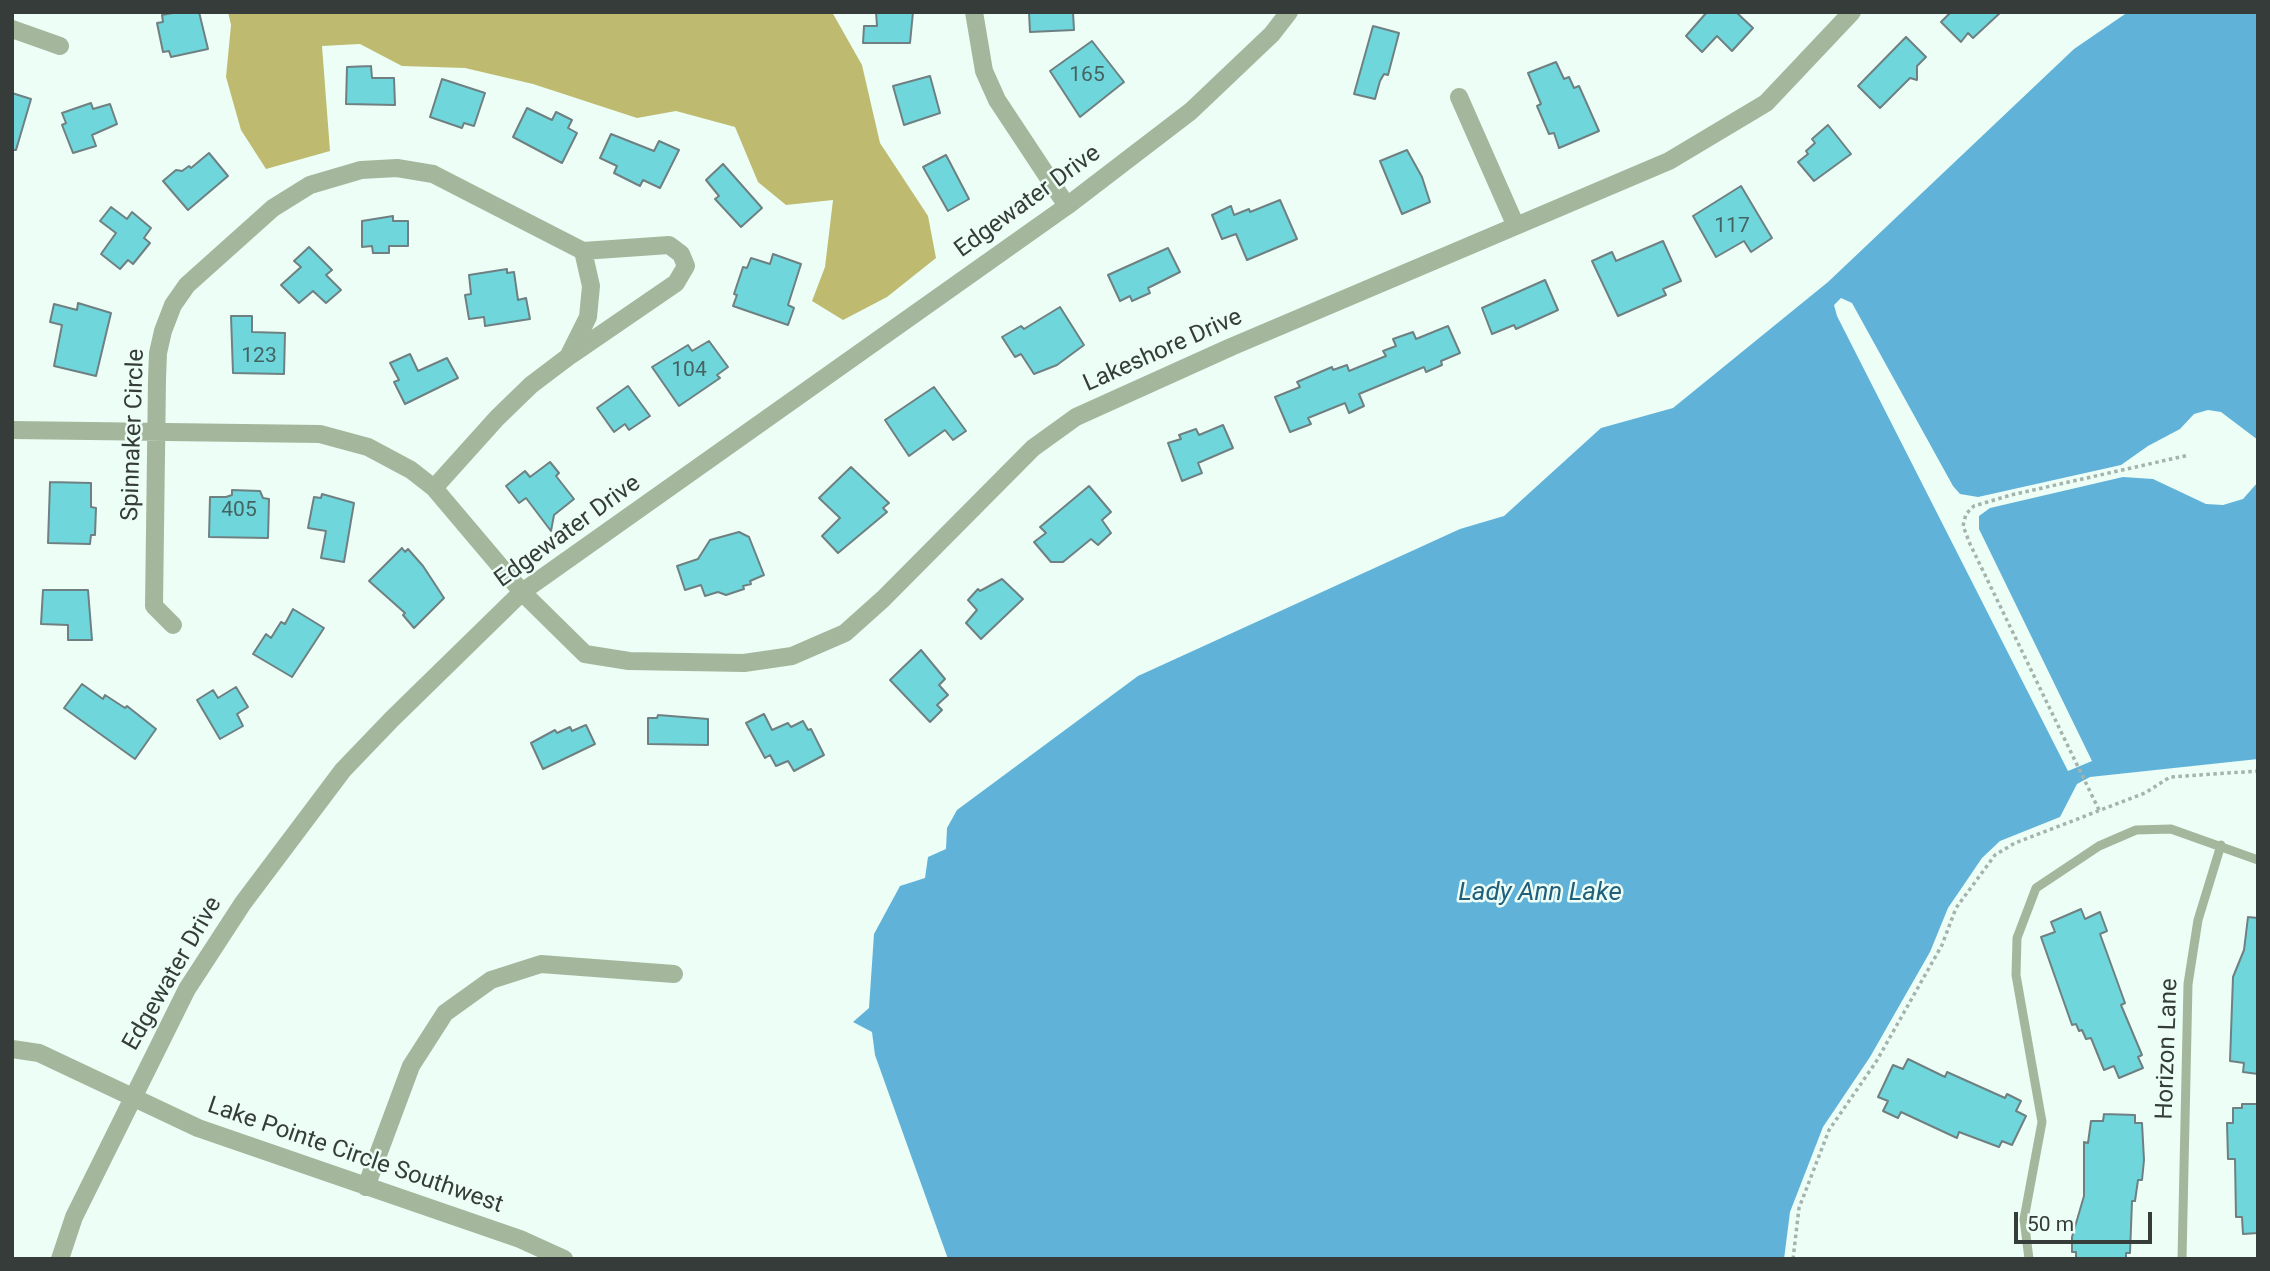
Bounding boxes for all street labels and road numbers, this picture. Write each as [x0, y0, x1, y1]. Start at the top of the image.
street label: Edgewater Drive [950, 140, 1106, 264]
street label: Lakeshore Drive [1079, 303, 1247, 399]
street label: Spinnaker Circle [117, 348, 151, 522]
street label: Edgewater Drive [490, 470, 646, 594]
street label: Edgewater Drive [117, 892, 229, 1056]
street label: Horizon Lane [2151, 978, 2185, 1120]
street label: Lake Pointe Circle Southwest [203, 1092, 507, 1220]

